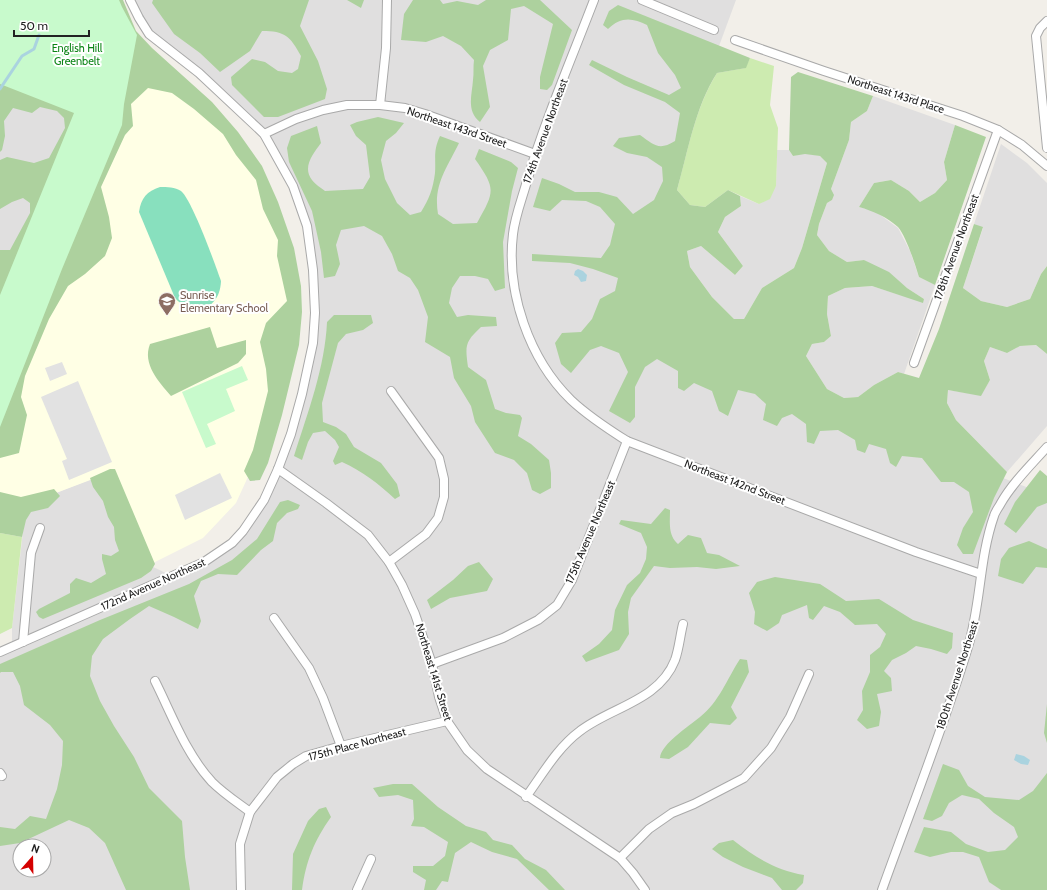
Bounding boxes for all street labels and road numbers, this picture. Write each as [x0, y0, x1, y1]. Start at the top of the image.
street label: Northeast 143rd Place [846, 72, 946, 116]
street label: 174th Avenue Northeast [520, 76, 571, 185]
street label: Northeast 143rd Street [405, 103, 509, 151]
street label: 178th Avenue Northeast [930, 192, 982, 302]
street label: Northeast 142nd Street [682, 456, 788, 508]
street label: 175th Avenue Northeast [562, 478, 618, 586]
street label: 172nd Avenue Northeast [99, 555, 208, 613]
street label: 180th Avenue Northeast [933, 619, 981, 731]
street label: Northeast 141st Street [413, 622, 456, 723]
street label: 175th Place Northeast [307, 724, 408, 764]

